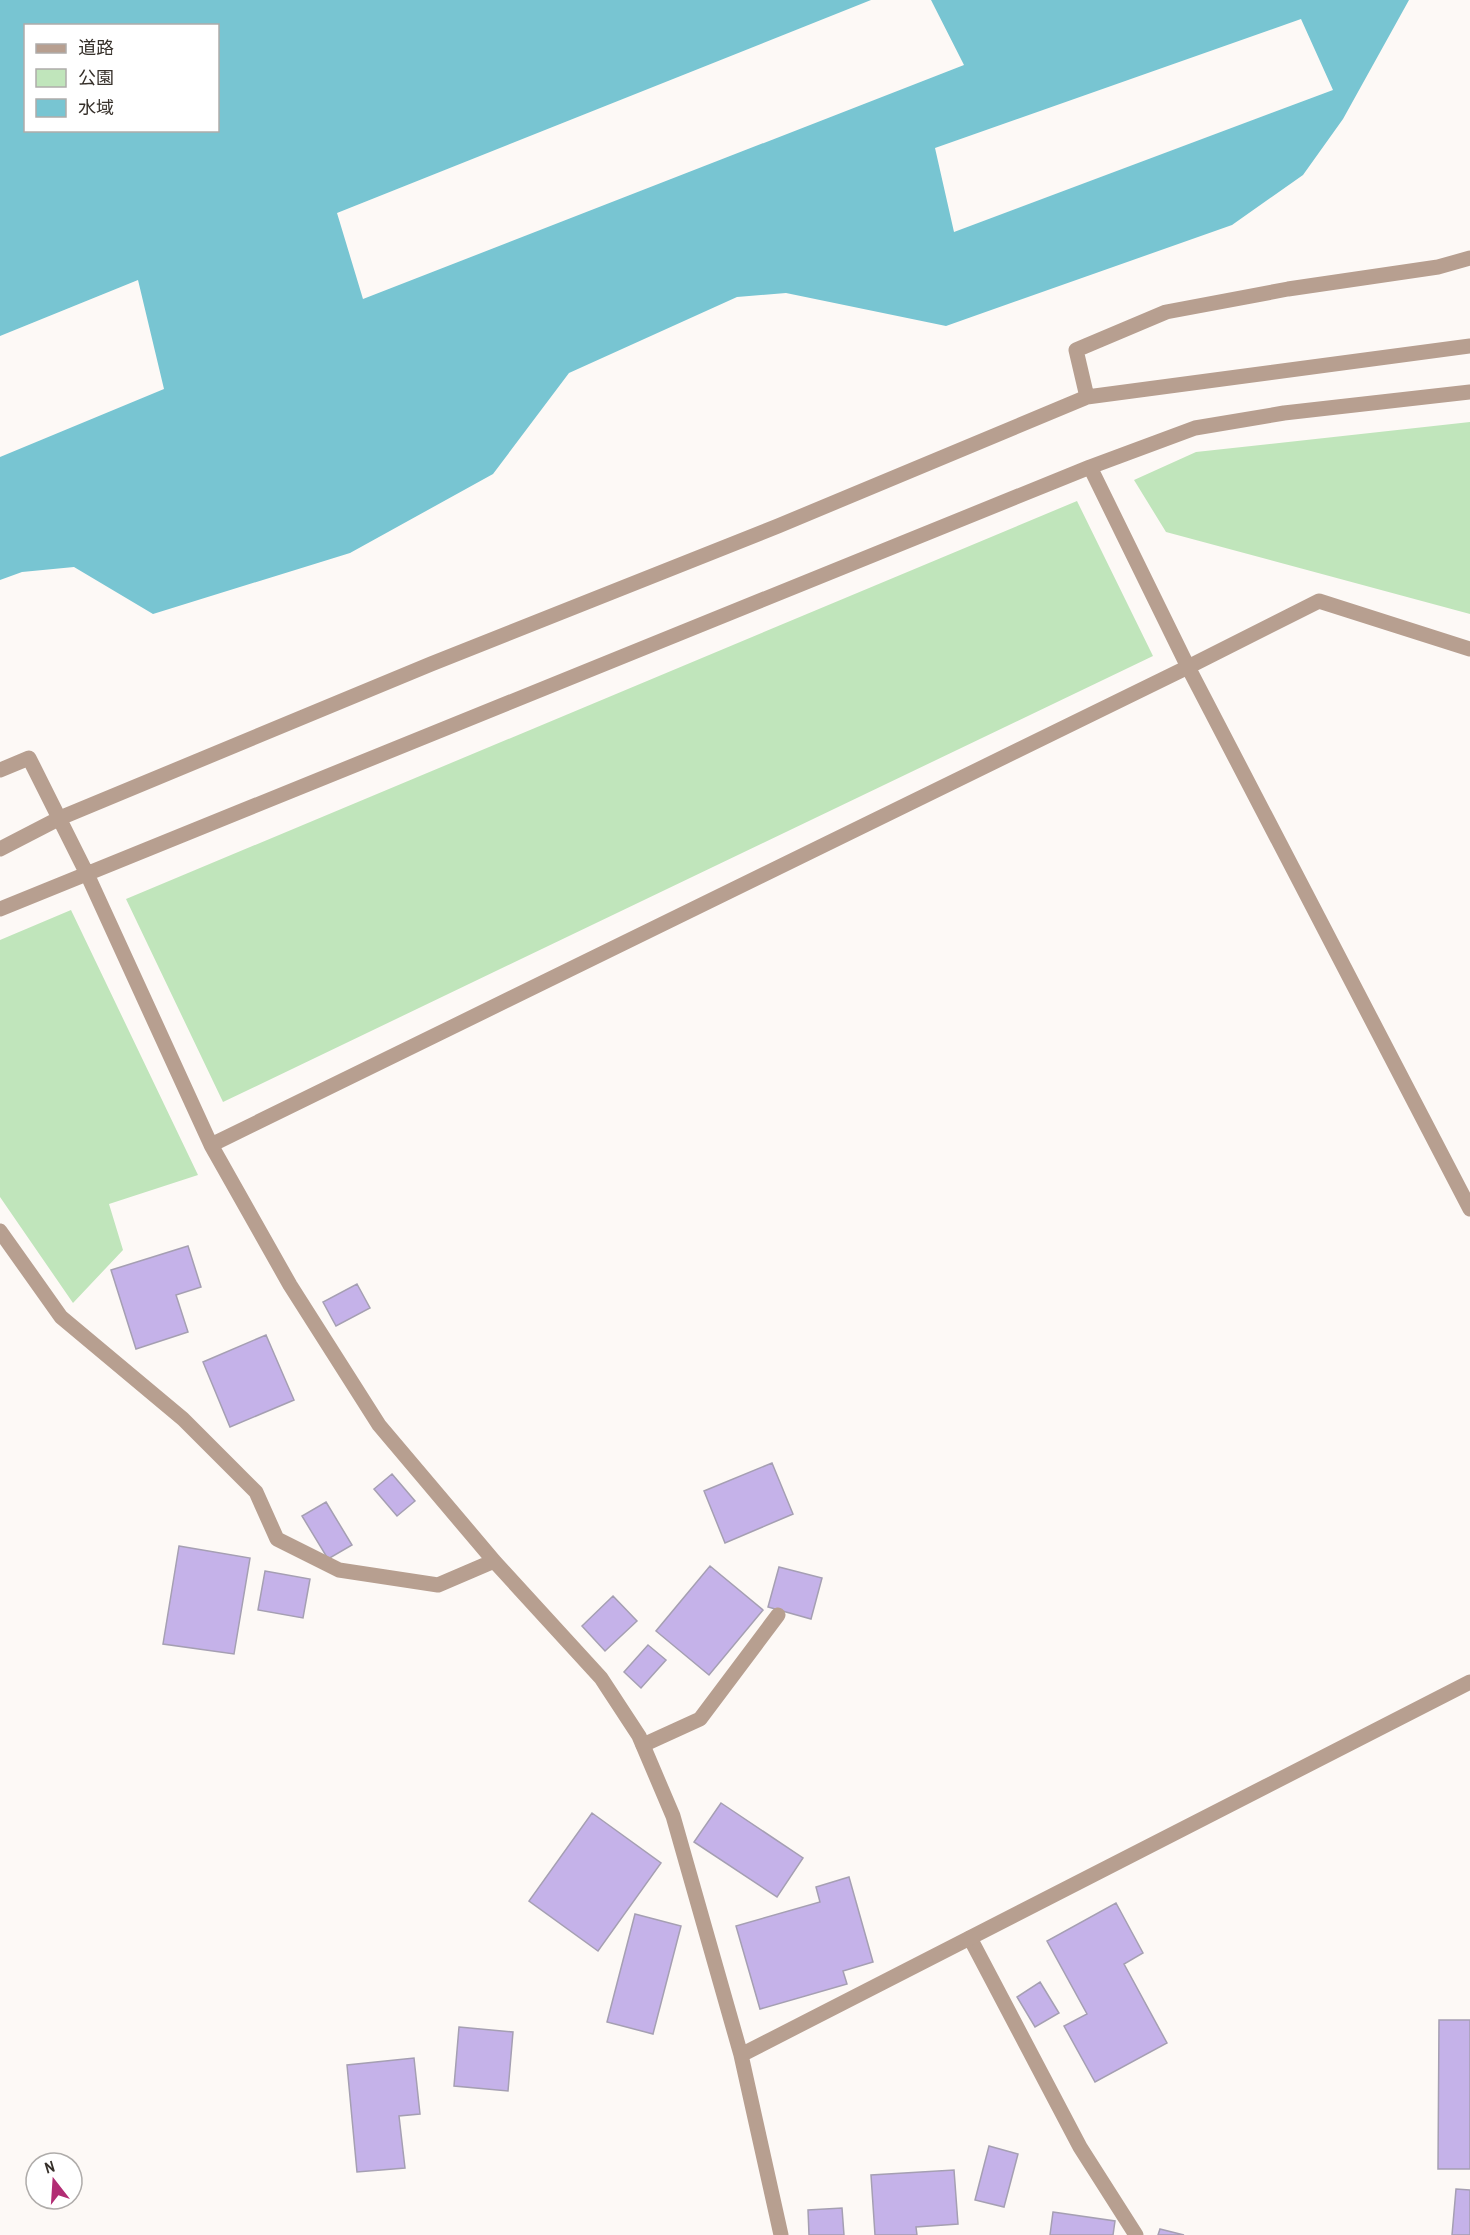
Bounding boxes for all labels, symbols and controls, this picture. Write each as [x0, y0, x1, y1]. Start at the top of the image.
legend [24, 24, 219, 132]
text: 道路 [78, 35, 114, 60]
text: 公園 [78, 65, 114, 90]
text: 水域 [78, 95, 114, 120]
north arrow [24, 2151, 84, 2211]
text: N [42, 2155, 57, 2179]

